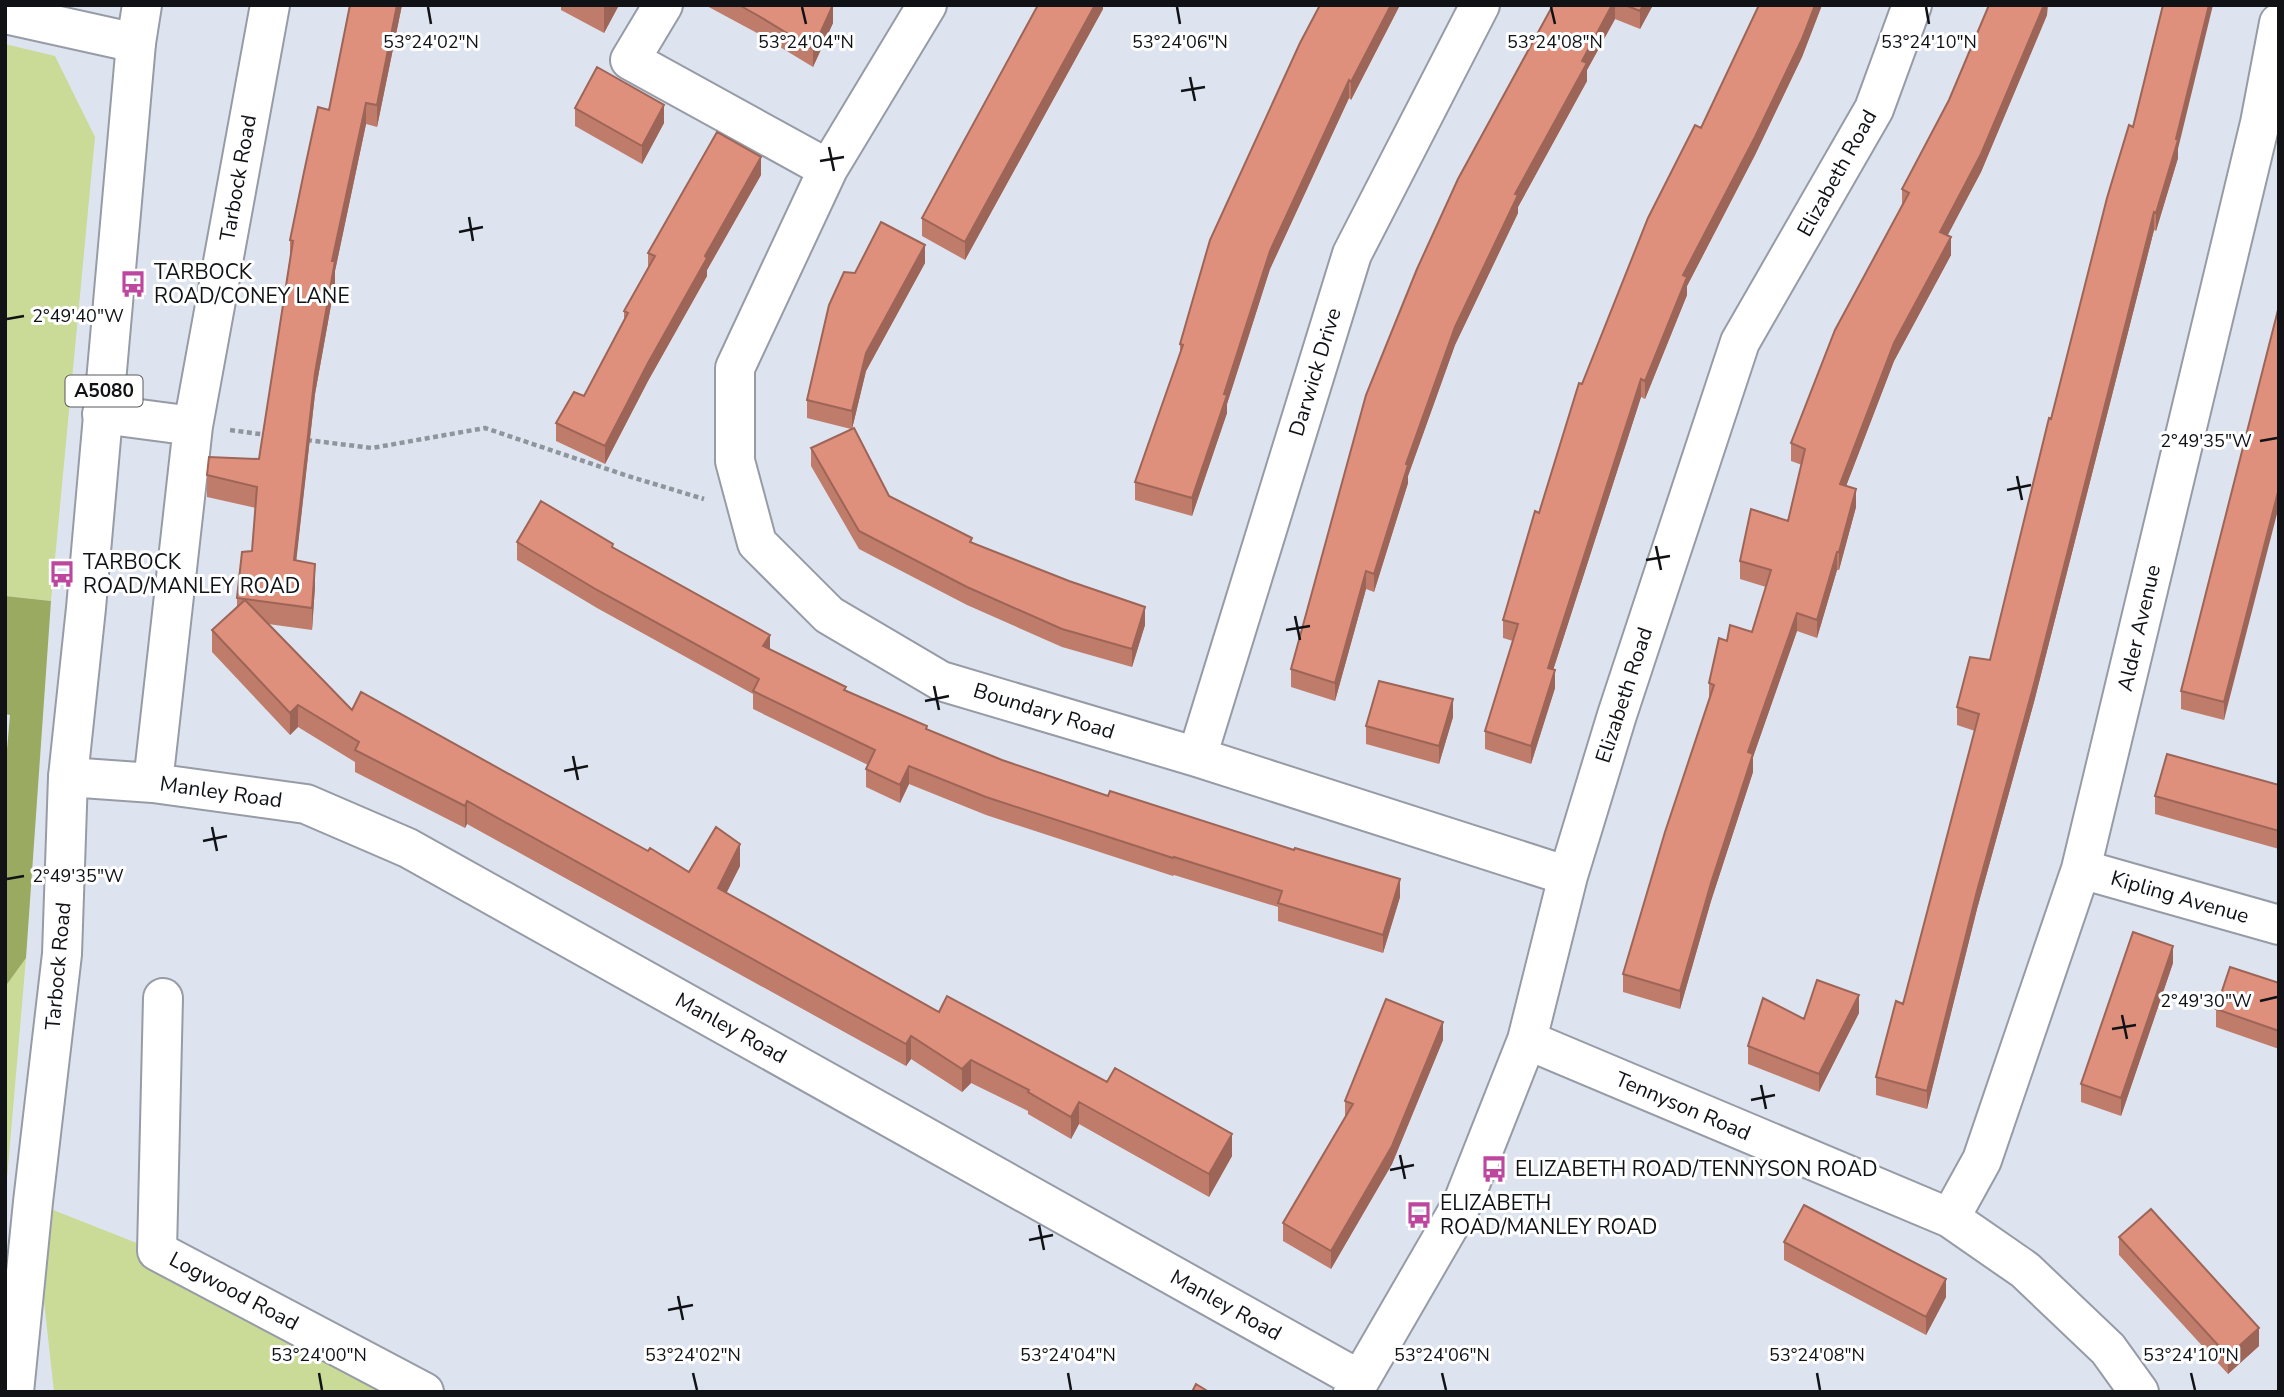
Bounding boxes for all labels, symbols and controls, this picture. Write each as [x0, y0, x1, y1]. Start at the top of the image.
text: 53°24'02"N [383, 30, 479, 54]
text: 53°24'04"N [758, 30, 854, 54]
text: 53°24'06"N [1132, 30, 1228, 54]
text: 53°24'08"N [1507, 30, 1603, 54]
text: 53°24'10"N [1881, 30, 1977, 54]
street label: Elizabeth Road [1791, 105, 1883, 241]
street label: Tarbock Road [213, 112, 263, 244]
place label: TARBOCK ROAD/CONEY LANE [154, 258, 350, 310]
bus stop icon: TARBOCK ROAD/CONEY LANE [118, 269, 148, 299]
text: 2°49'40"W [32, 304, 124, 328]
street label: Darwick Drive [1282, 304, 1348, 440]
road number: A5080 [66, 376, 142, 406]
text: 2°49'35"W [2160, 429, 2252, 453]
place label: TARBOCK ROAD/MANLEY ROAD [83, 548, 300, 600]
bus stop icon: TARBOCK ROAD/MANLEY ROAD [47, 559, 77, 589]
street label: Alder Avenue [2111, 562, 2167, 694]
street label: Elizabeth Road [1589, 624, 1659, 766]
street label: Boundary Road [970, 676, 1118, 746]
street label: Manley Road [158, 770, 284, 814]
text: 2°49'35"W [32, 864, 124, 888]
street label: Kipling Avenue [2108, 864, 2252, 930]
street label: Tarbock Road [38, 901, 78, 1031]
street label: Manley Road [670, 986, 792, 1070]
text: 2°49'30"W [2160, 989, 2252, 1013]
street label: Tennyson Road [1611, 1065, 1755, 1147]
bus stop icon: ELIZABETH ROAD/TENNYSON ROAD [1479, 1154, 1509, 1184]
place label: ELIZABETH ROAD/TENNYSON ROAD [1515, 1155, 1878, 1183]
place label: ELIZABETH ROAD/MANLEY ROAD [1440, 1189, 1657, 1241]
bus stop icon: ELIZABETH ROAD/MANLEY ROAD [1404, 1200, 1434, 1230]
street label: Logwood Road [164, 1245, 304, 1337]
street label: Manley Road [1165, 1263, 1287, 1347]
text: 53°24'00"N [271, 1343, 367, 1367]
text: 53°24'02"N [645, 1343, 741, 1367]
text: 53°24'04"N [1020, 1343, 1116, 1367]
text: 53°24'06"N [1394, 1343, 1490, 1367]
text: 53°24'08"N [1769, 1343, 1865, 1367]
text: 53°24'10"N [2143, 1343, 2239, 1367]

